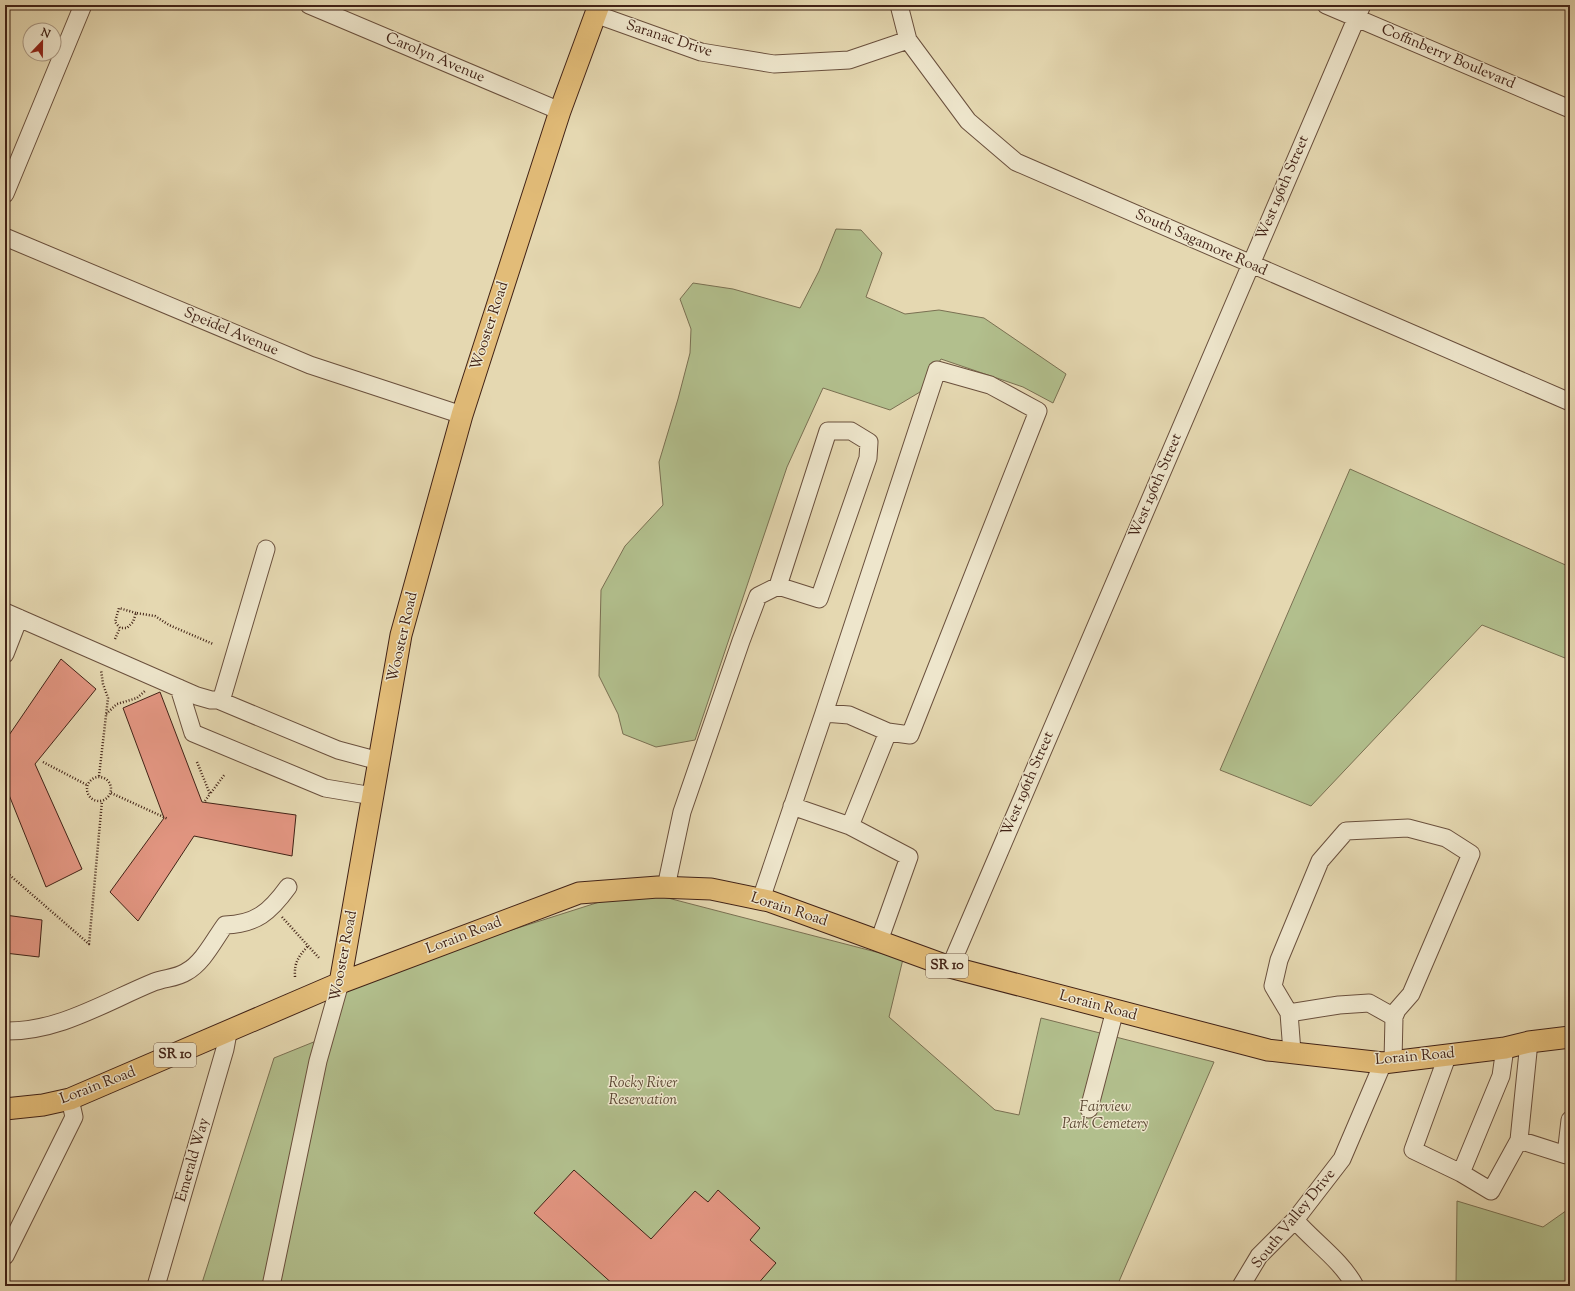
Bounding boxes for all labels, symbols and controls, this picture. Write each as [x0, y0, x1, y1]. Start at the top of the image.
street label: Saranac Drive [623, 15, 715, 63]
street label: Coffinberry Boulevard [1378, 19, 1519, 95]
north arrow [22, 22, 62, 62]
text: N [37, 24, 53, 43]
street label: Carolyn Avenue [382, 28, 488, 88]
street label: West 196th Street [1251, 132, 1315, 244]
street label: South Sagamore Road [1132, 204, 1271, 282]
street label: Wooster Road [466, 278, 514, 373]
street label: Speidel Avenue [180, 303, 282, 361]
street label: West 196th Street [1124, 430, 1188, 542]
street label: Wooster Road [382, 589, 424, 684]
street label: West 196th Street [996, 728, 1060, 840]
street label: Lorain Road [748, 888, 831, 932]
street label: Wooster Road [325, 908, 363, 1003]
street label: Lorain Road [423, 912, 506, 960]
road number: SR 10 [926, 954, 968, 978]
street label: Lorain Road [1057, 986, 1140, 1027]
road number: SR 10 [154, 1043, 196, 1067]
street label: Lorain Road [1374, 1043, 1456, 1071]
street label: Lorain Road [57, 1062, 140, 1110]
park label: Rocky River Reservation [608, 1073, 678, 1111]
park label: Fairview Park Cemetery [1062, 1097, 1148, 1135]
street label: Emerald Way [171, 1115, 215, 1204]
street label: South Valley Drive [1247, 1165, 1341, 1273]

